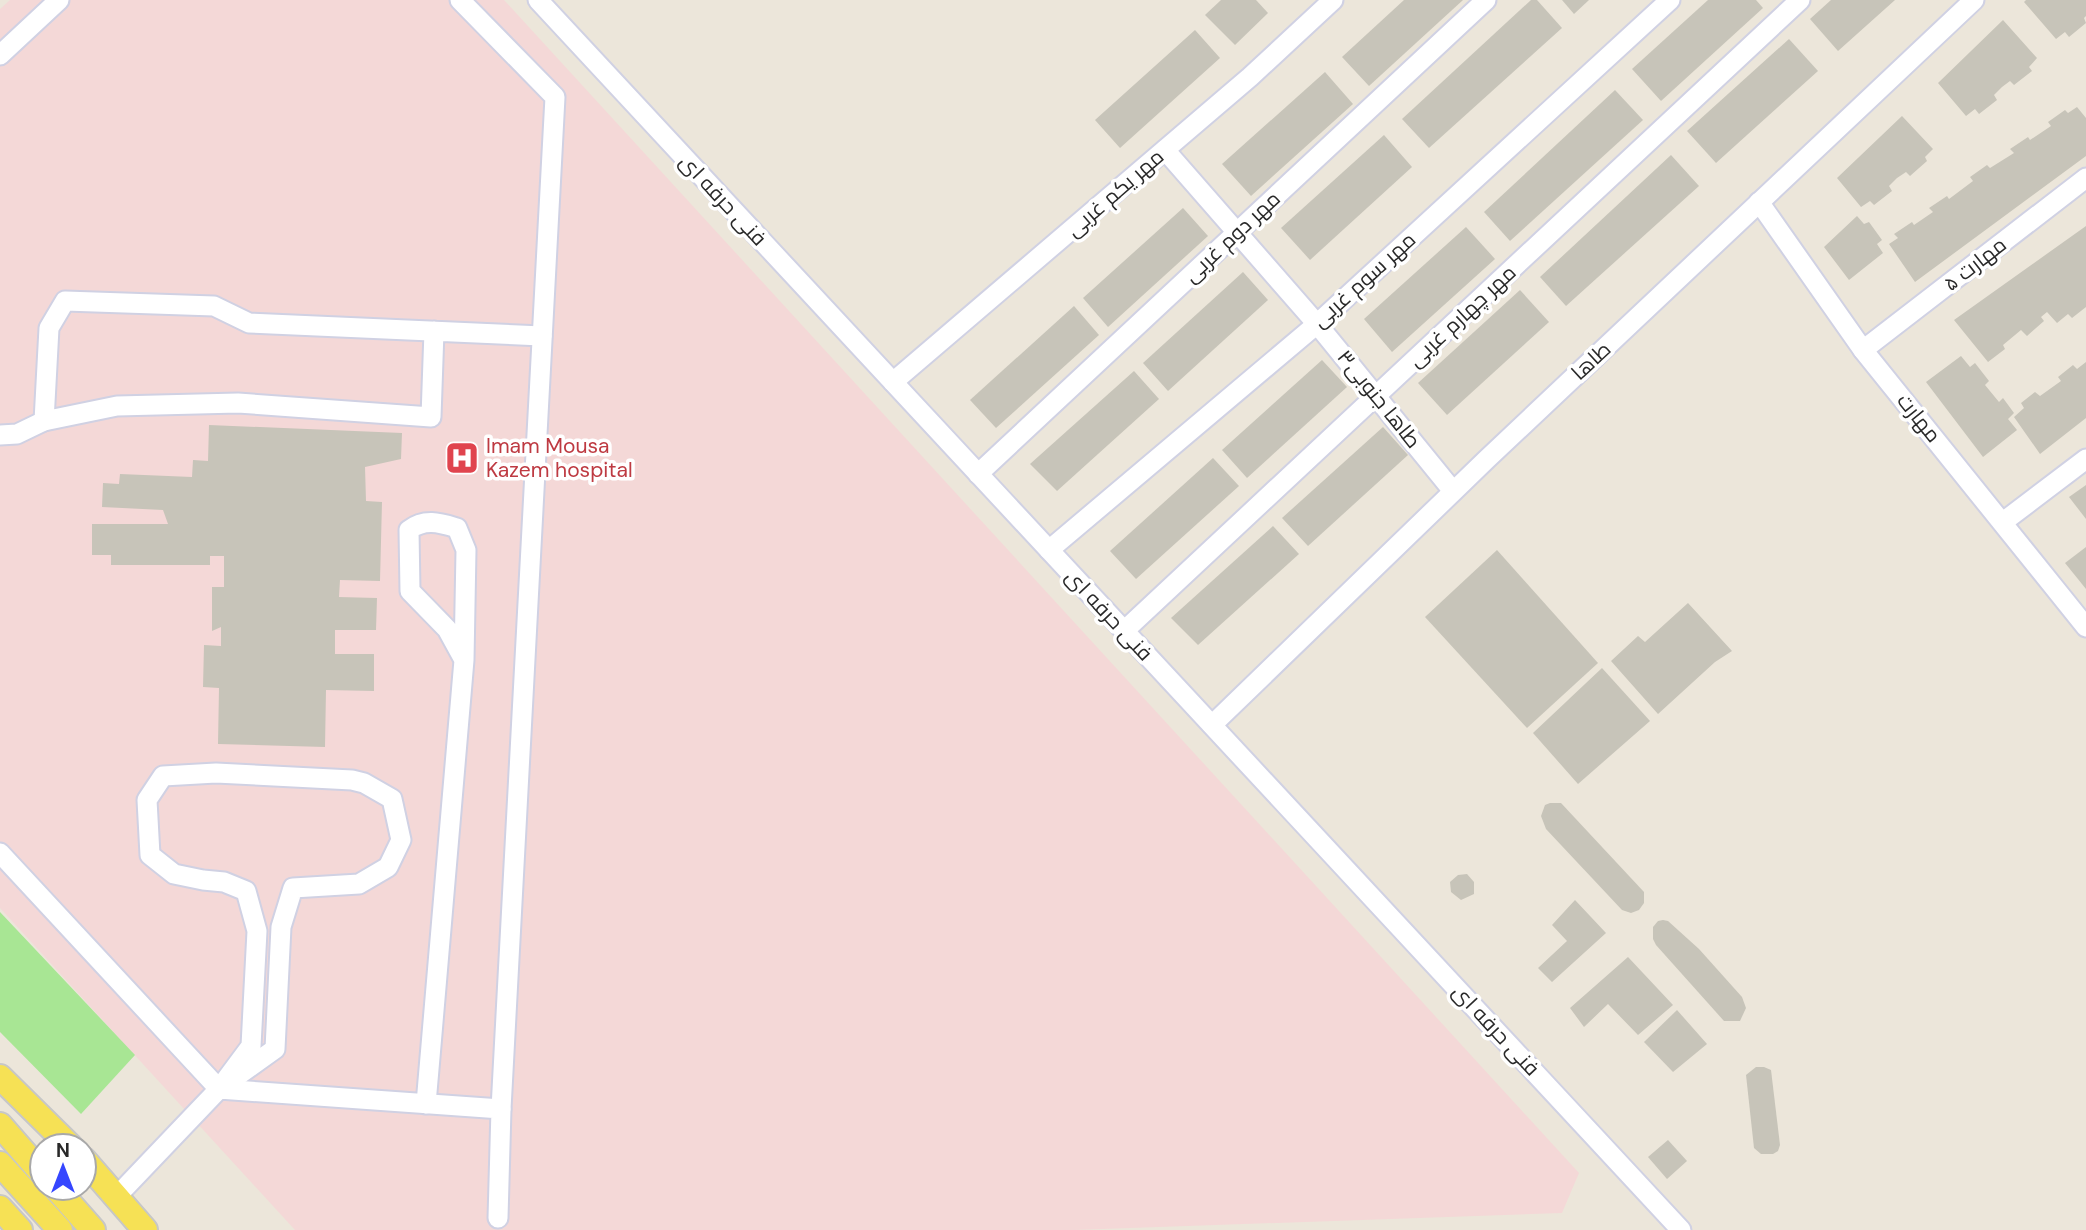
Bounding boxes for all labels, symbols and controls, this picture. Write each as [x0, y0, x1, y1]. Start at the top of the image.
street label: مهر یکم غربی [1060, 143, 1170, 243]
street label: فنی حرفه ای [673, 148, 773, 252]
street label: مهر دوم غربی [1178, 185, 1286, 289]
street label: مهر سوم غربی [1306, 226, 1422, 334]
street label: مهارت ۵ [1938, 231, 2012, 297]
street label: مهر چهارم غربی [1402, 259, 1522, 373]
street label: طاها [1565, 336, 1617, 386]
street label: طاها جنوبی۳ [1331, 344, 1427, 454]
street label: مهارت [1891, 388, 1947, 448]
place label: Imam Mousa Kazem hospital [486, 432, 633, 484]
hospital icon: Imam Mousa Kazem hospital [443, 439, 481, 477]
street label: فنی حرفه ای [1059, 563, 1159, 667]
street label: فنی حرفه ای [1446, 978, 1546, 1082]
north arrow [28, 1132, 98, 1202]
text: N [56, 1138, 70, 1163]

